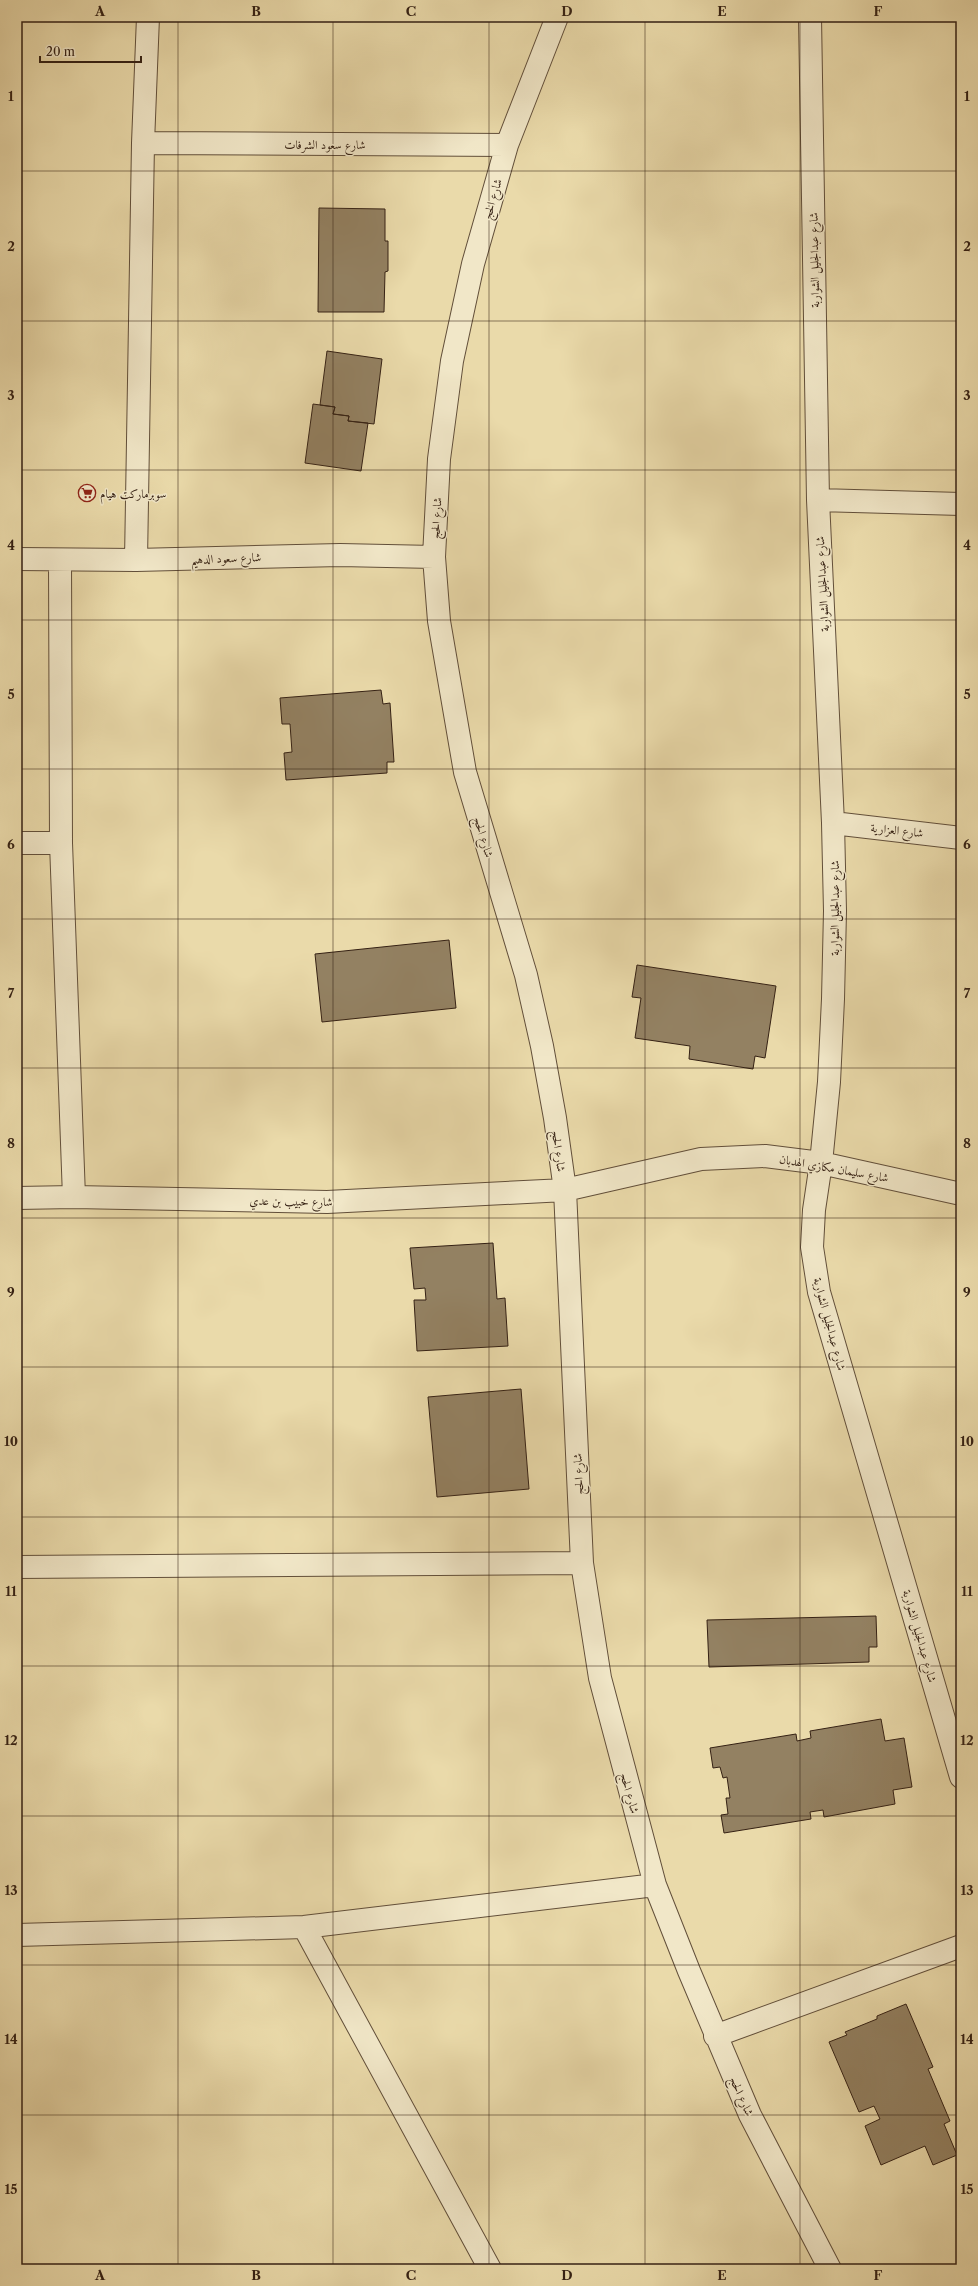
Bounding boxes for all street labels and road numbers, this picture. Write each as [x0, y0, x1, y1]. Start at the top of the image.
street label: شارع سعود الشرفات [284, 137, 366, 156]
street label: شارع الحج [479, 177, 509, 222]
street label: شارع عبدالجليل الشواربة [806, 212, 826, 308]
street label: شارع الحج [427, 497, 449, 540]
street label: شارع عبدالجليل الشواربة [812, 535, 836, 632]
street label: شارع سعود الدهيم [191, 549, 262, 572]
street label: شارع الحج [467, 815, 497, 861]
street label: شارع العزارية [869, 820, 924, 844]
street label: شارع عبدالجليل الشواربة [827, 860, 846, 956]
street label: شارع الحج [545, 1129, 569, 1174]
street label: شارع سليمان مكازي الهدبان [778, 1151, 890, 1189]
street label: شارع خبيب بن عدي [249, 1193, 333, 1213]
street label: شارع عبدالجليل الشواربة [807, 1276, 850, 1373]
street label: شارع الحج [569, 1452, 591, 1495]
street label: شارع عبدالجليل الشواربة [896, 1588, 940, 1685]
street label: شارع الحج [613, 1771, 643, 1816]
street label: شارع الحج [723, 2074, 757, 2120]

